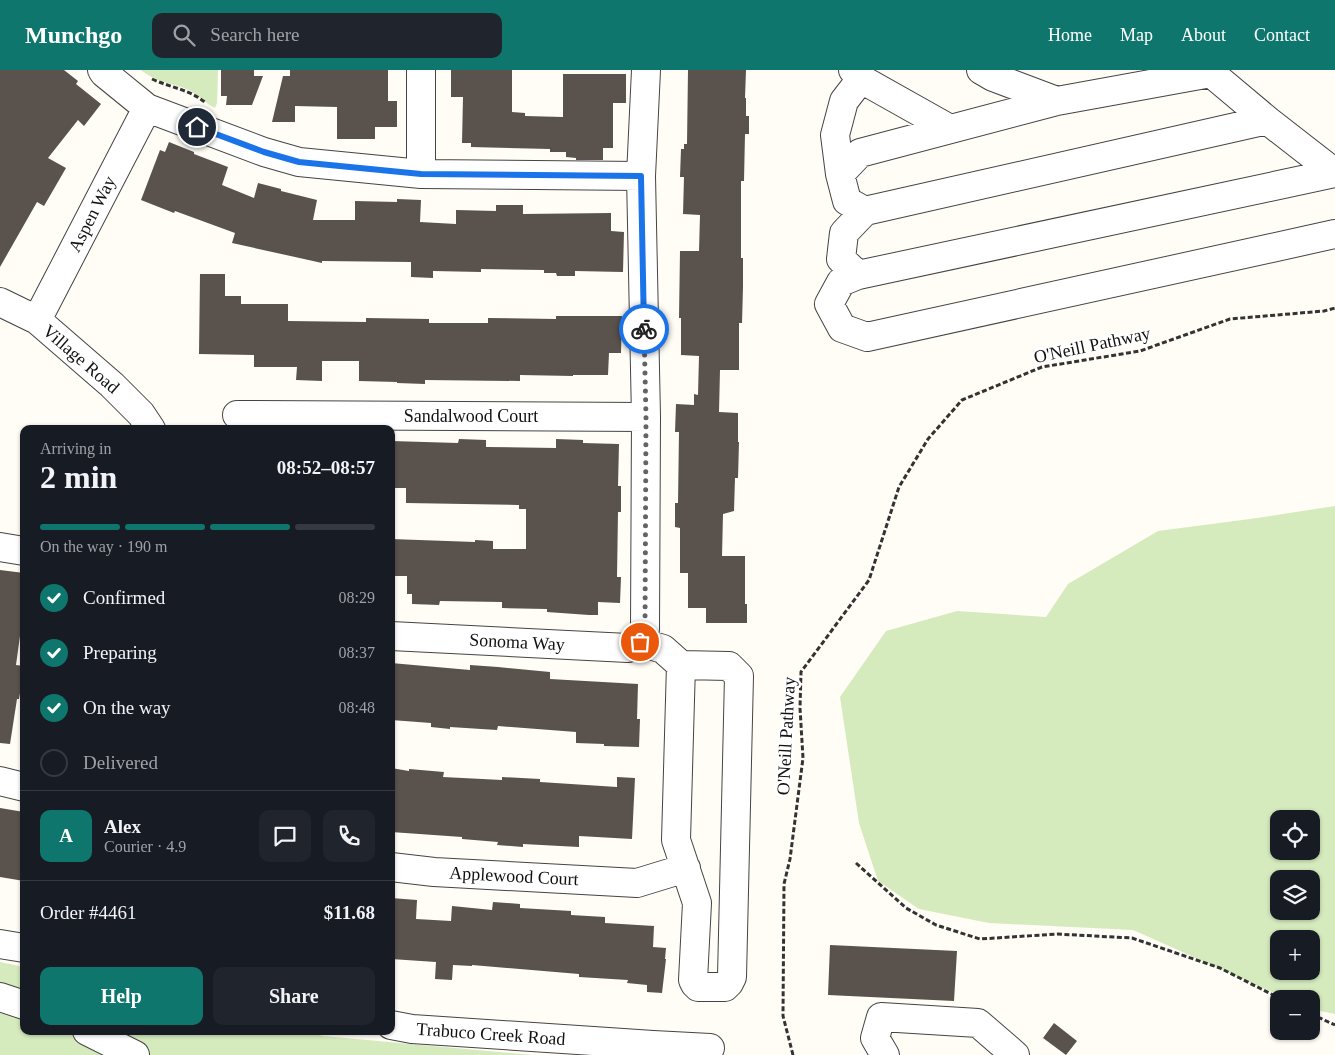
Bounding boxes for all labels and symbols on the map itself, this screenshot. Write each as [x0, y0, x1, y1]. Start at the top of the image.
pin [176, 106, 218, 148]
street label: Aspen Way [64, 173, 120, 255]
courier [619, 304, 669, 354]
street label: Village Road [39, 320, 123, 398]
street label: O'Neill Pathway [1032, 323, 1152, 367]
street label: Sandalwood Court [404, 406, 538, 426]
pin [619, 621, 661, 663]
street label: Sonoma Way [469, 630, 565, 654]
street label: O'Neill Pathway [773, 676, 799, 796]
street label: Applewood Court [449, 863, 579, 889]
street label: Trabuco Creek Road [416, 1019, 566, 1049]

